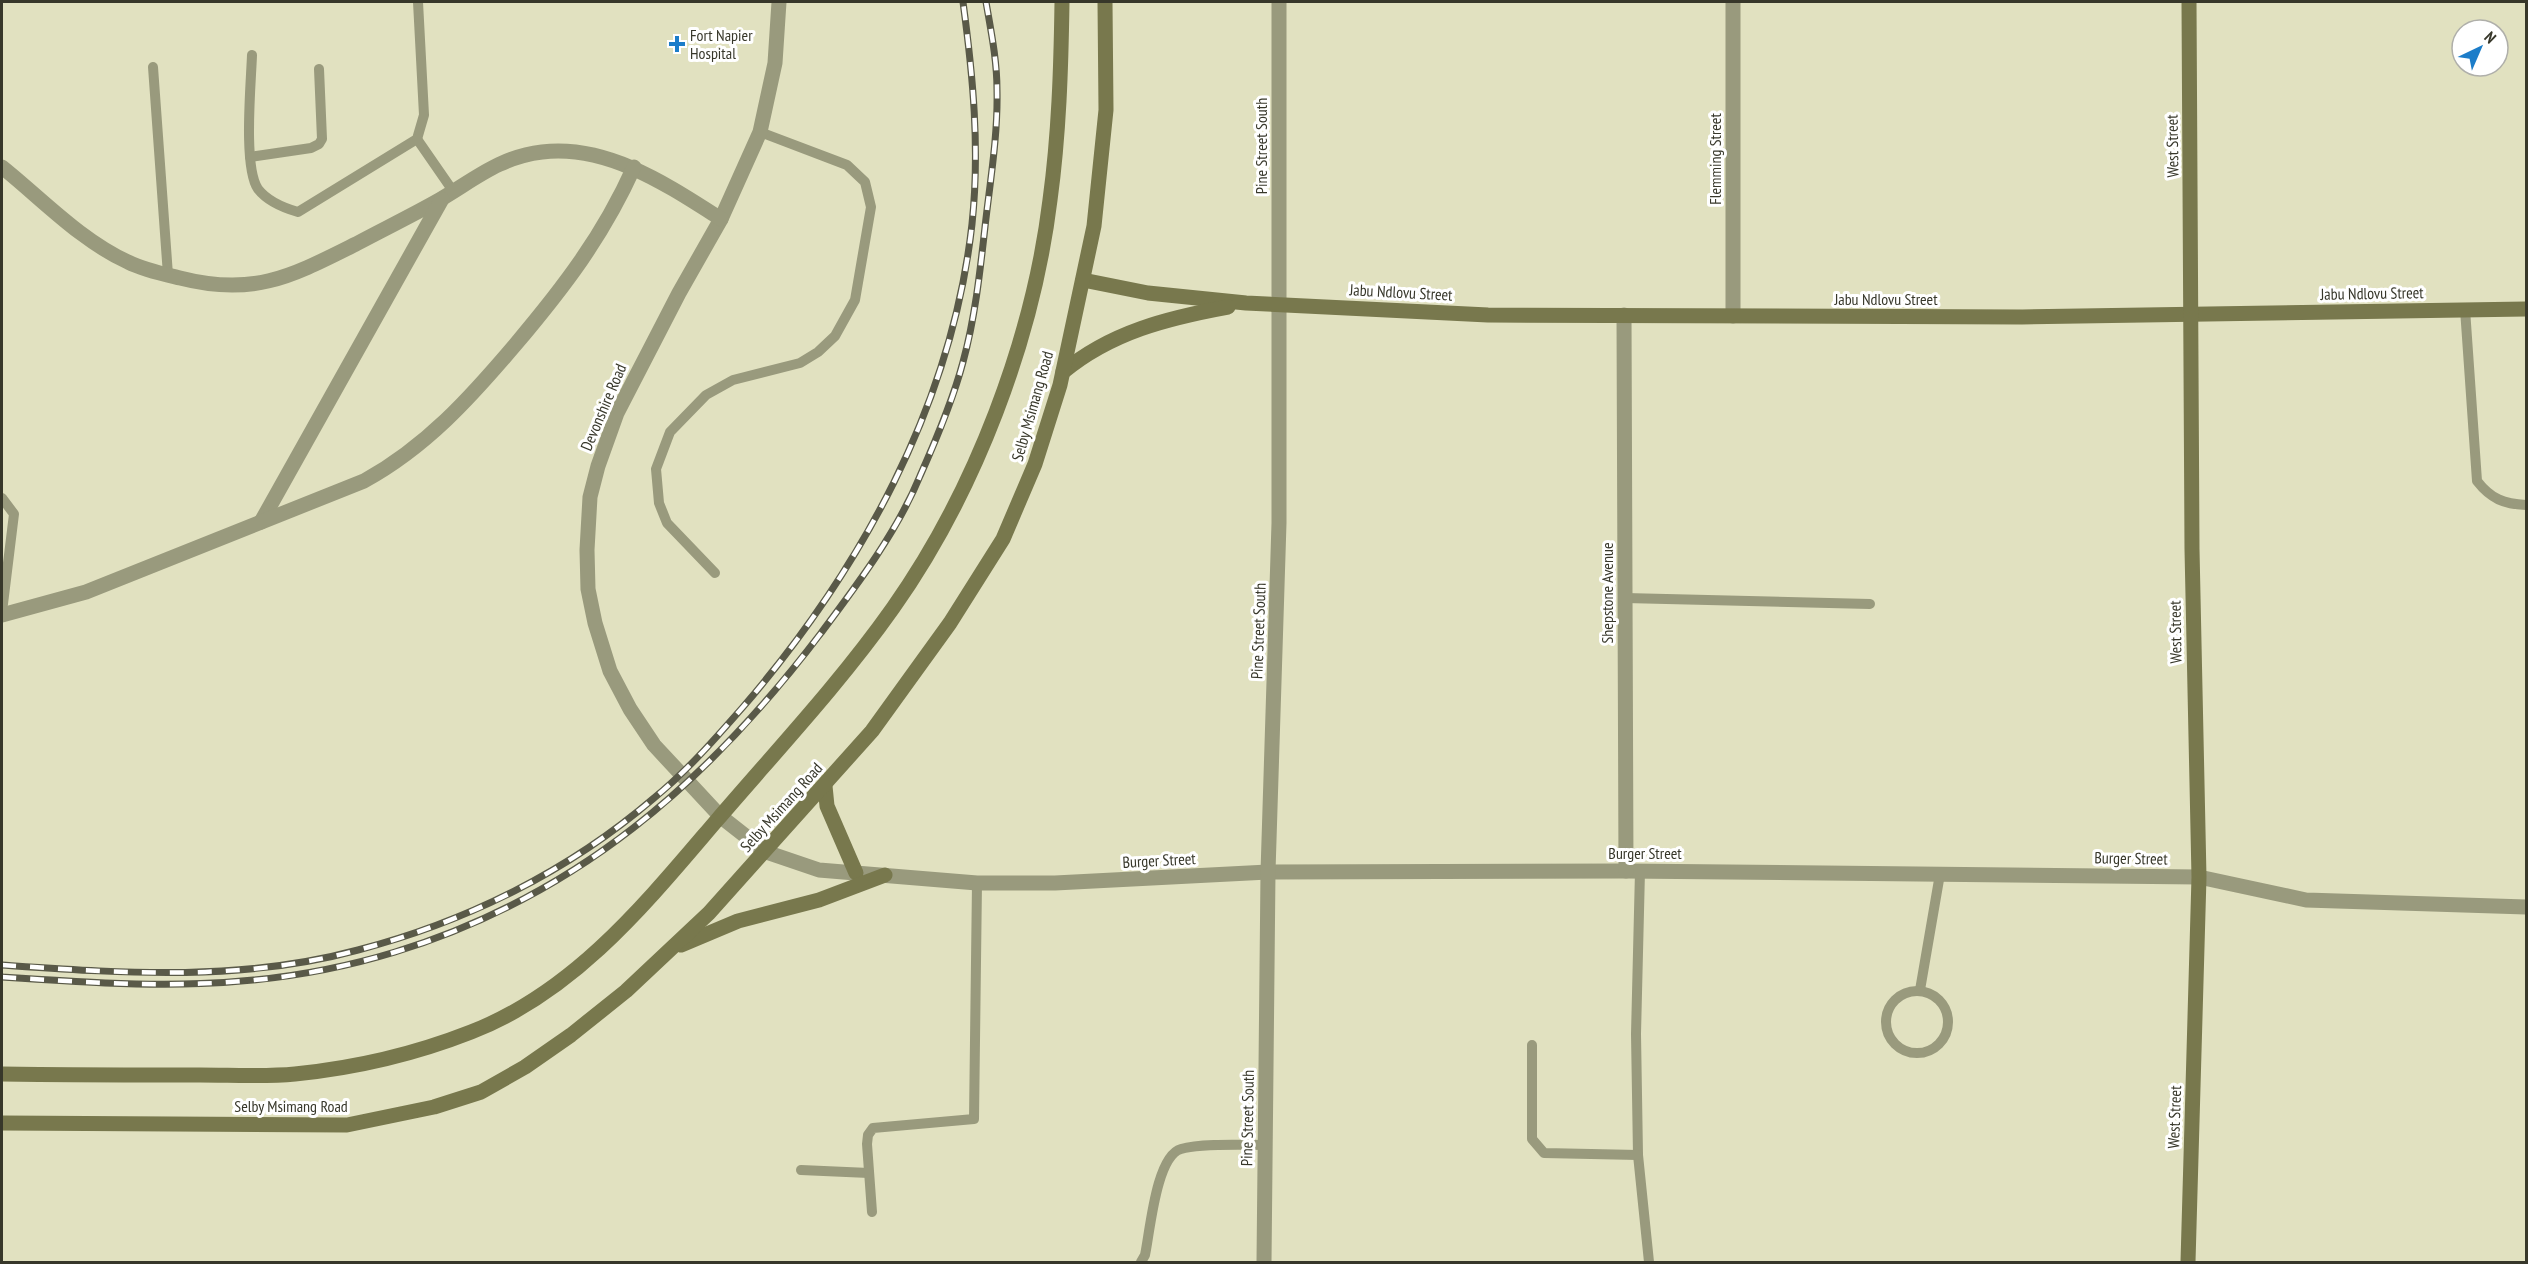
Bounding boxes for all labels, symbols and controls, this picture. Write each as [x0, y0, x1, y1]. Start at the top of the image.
north arrow [2450, 18, 2510, 78]
place label: Fort Napier Hospital [690, 25, 753, 63]
text: N [2480, 27, 2500, 47]
marker: Fort Napier Hospital [668, 35, 686, 53]
street label: Pine Street South [1251, 98, 1271, 194]
street label: Flemming Street [1705, 113, 1725, 205]
street label: West Street [2161, 114, 2183, 178]
street label: Jabu Ndlovu Street [1348, 279, 1454, 305]
street label: Jabu Ndlovu Street [2319, 282, 2424, 304]
street label: Jabu Ndlovu Street [1833, 289, 1938, 309]
street label: Selby Msimang Road [1007, 349, 1057, 463]
street label: Devonshire Road [576, 360, 630, 453]
street label: Shepstone Avenue [1597, 542, 1617, 644]
street label: Pine Street South [1246, 582, 1270, 680]
street label: West Street [2164, 600, 2186, 664]
street label: Selby Msimang Road [736, 758, 826, 856]
street label: Burger Street [1608, 843, 1682, 863]
street label: Burger Street [2094, 847, 2168, 869]
street label: Burger Street [1122, 848, 1197, 872]
street label: Pine Street South [1236, 1070, 1258, 1166]
street label: West Street [2163, 1085, 2185, 1149]
street label: Selby Msimang Road [234, 1096, 348, 1116]

